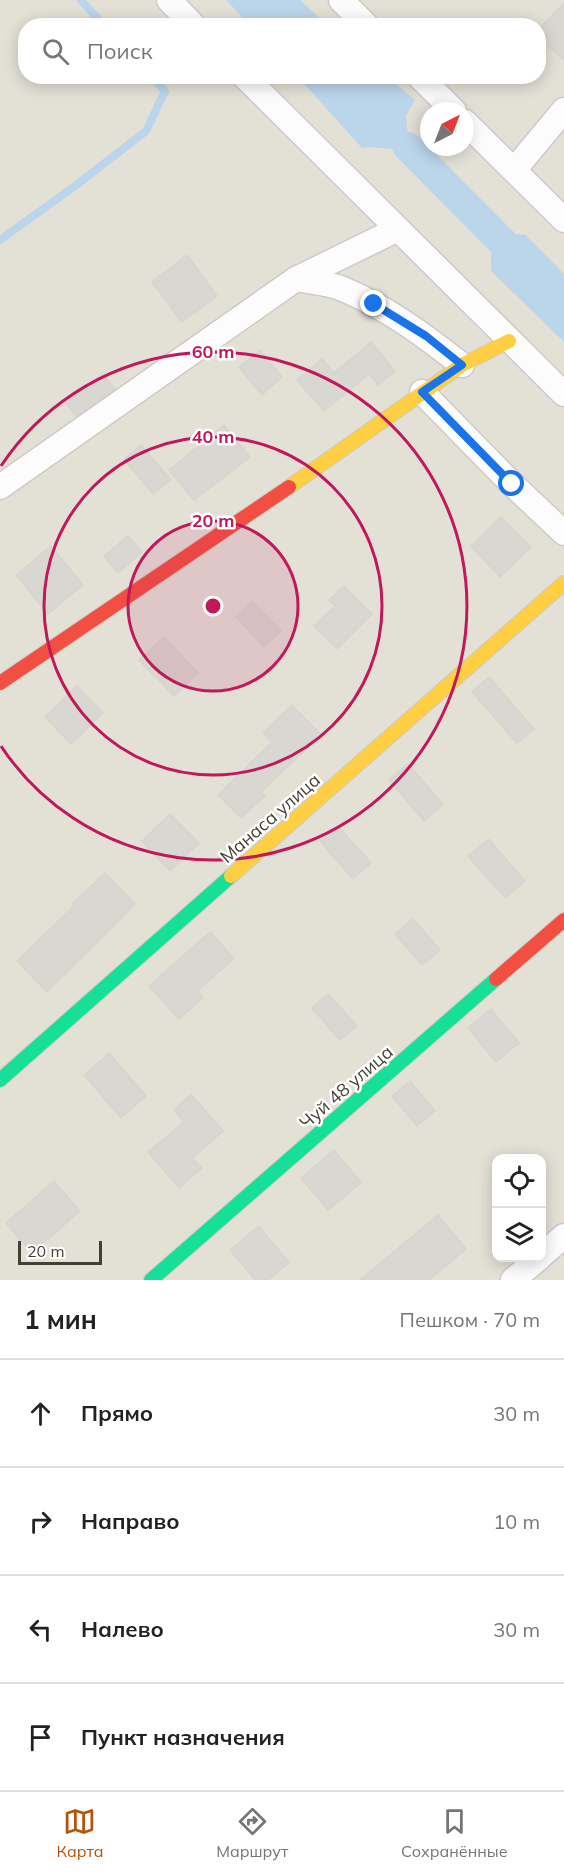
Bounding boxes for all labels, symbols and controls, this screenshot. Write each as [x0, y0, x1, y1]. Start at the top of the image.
search box [18, 18, 546, 84]
icon: search [39, 35, 72, 68]
text: Поиск [87, 37, 153, 65]
north arrow [420, 102, 474, 156]
route end [360, 290, 386, 316]
text: 60 m [192, 340, 234, 363]
text: 40 m [192, 425, 234, 448]
route start [498, 470, 524, 496]
text: 20 m [192, 509, 234, 532]
centre of rings [203, 596, 223, 616]
street label: Манаса улица [215, 768, 325, 868]
street label: Чуй 48 улица [295, 1040, 397, 1134]
map controls [492, 1154, 546, 1262]
button: locate [492, 1154, 546, 1208]
button: layers [492, 1208, 546, 1262]
scale bar [18, 1238, 102, 1266]
text: 20 m [27, 1241, 64, 1261]
text: 1 мин [24, 1303, 97, 1336]
text: Пешком · 70 m [400, 1307, 540, 1332]
icon: ahead [24, 1397, 57, 1430]
text: Прямо [81, 1399, 153, 1427]
text: 30 m [493, 1401, 540, 1426]
icon: right [24, 1505, 57, 1538]
text: Направо [81, 1507, 179, 1535]
text: 10 m [493, 1509, 540, 1534]
icon: left [24, 1613, 57, 1646]
text: Налево [81, 1615, 164, 1643]
text: 30 m [493, 1617, 540, 1642]
icon: arrive [24, 1721, 57, 1754]
text: Пункт назначения [81, 1723, 285, 1751]
tab: Карта [56, 1805, 103, 1861]
tab: Маршрут [216, 1805, 288, 1861]
tab: Сохранённые [401, 1805, 508, 1861]

